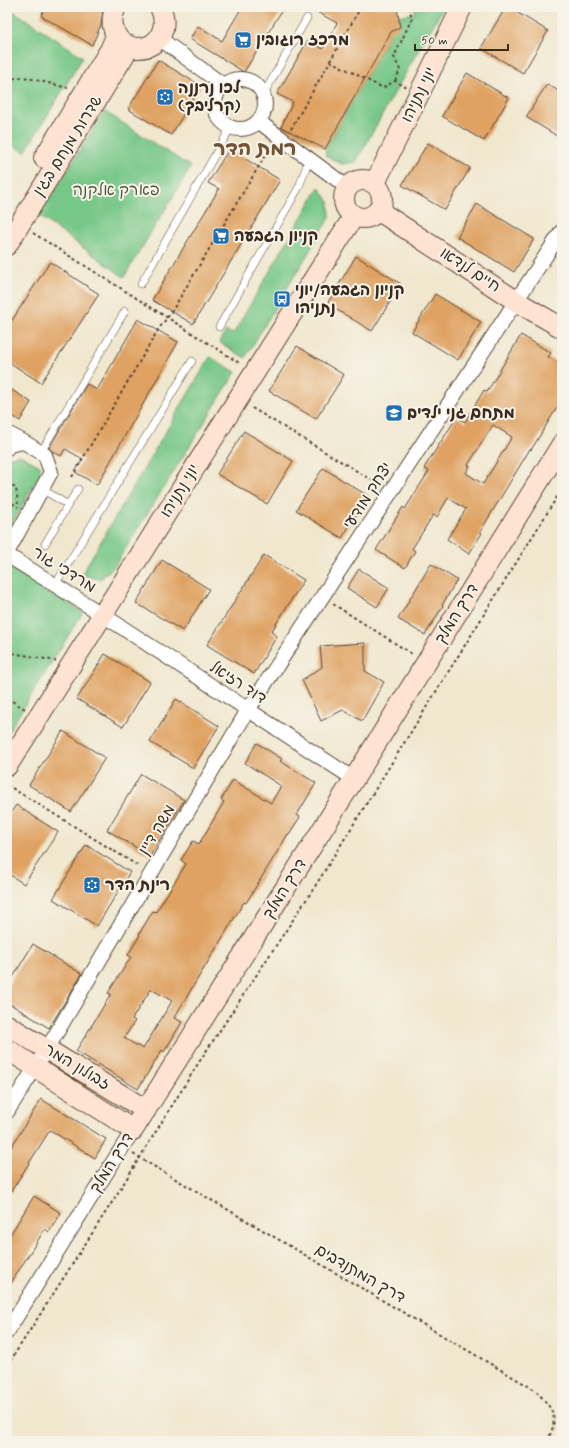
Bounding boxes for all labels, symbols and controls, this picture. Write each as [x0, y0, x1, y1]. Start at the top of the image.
scale bar [415, 26, 508, 52]
supermarket icon: מרכז רוגובין [233, 30, 253, 50]
place label: מרכז רוגובין [256, 30, 349, 51]
text: 50 m [421, 33, 448, 49]
street label: יוני נתניהו [397, 64, 441, 126]
place label: לכו נרננה (קרליבך) [178, 78, 241, 117]
synagogue icon: לכו נרננה (קרליבך) [155, 87, 175, 107]
street label: שדרות מנחם בגין [28, 91, 108, 201]
district label: רמת הדר [214, 136, 296, 163]
park label: פארק אלקנה [72, 180, 160, 201]
supermarket icon: קניון הגבעה [211, 226, 231, 246]
place label: קניון הגבעה [234, 226, 318, 247]
street label: חיים לנדאו [436, 243, 504, 297]
place label: קניון הגבעה/יוני נתניהו [295, 280, 404, 319]
bus stop icon: קניון הגבעה/יוני נתניהו [272, 289, 292, 309]
school or university icon: מתחם גני ילדים [384, 403, 404, 423]
place label: מתחם גני ילדים [407, 403, 515, 424]
street label: יצחק מודעי [339, 459, 397, 533]
street label: יוני נתניהו [155, 460, 205, 522]
street label: מרדכי גור [28, 542, 100, 598]
street label: דרך המלך [430, 580, 484, 648]
street label: דוד רזיאל [206, 657, 270, 709]
street label: משה דיין [134, 801, 180, 859]
street label: דרך המלך [258, 855, 312, 923]
synagogue icon: רינת הדר [82, 875, 102, 895]
place label: רינת הדר [105, 875, 170, 896]
street label: זבולון המר [40, 1039, 114, 1095]
street label: דרך המלך [85, 1129, 139, 1197]
street label: דרך המתנדבים [311, 1240, 409, 1308]

